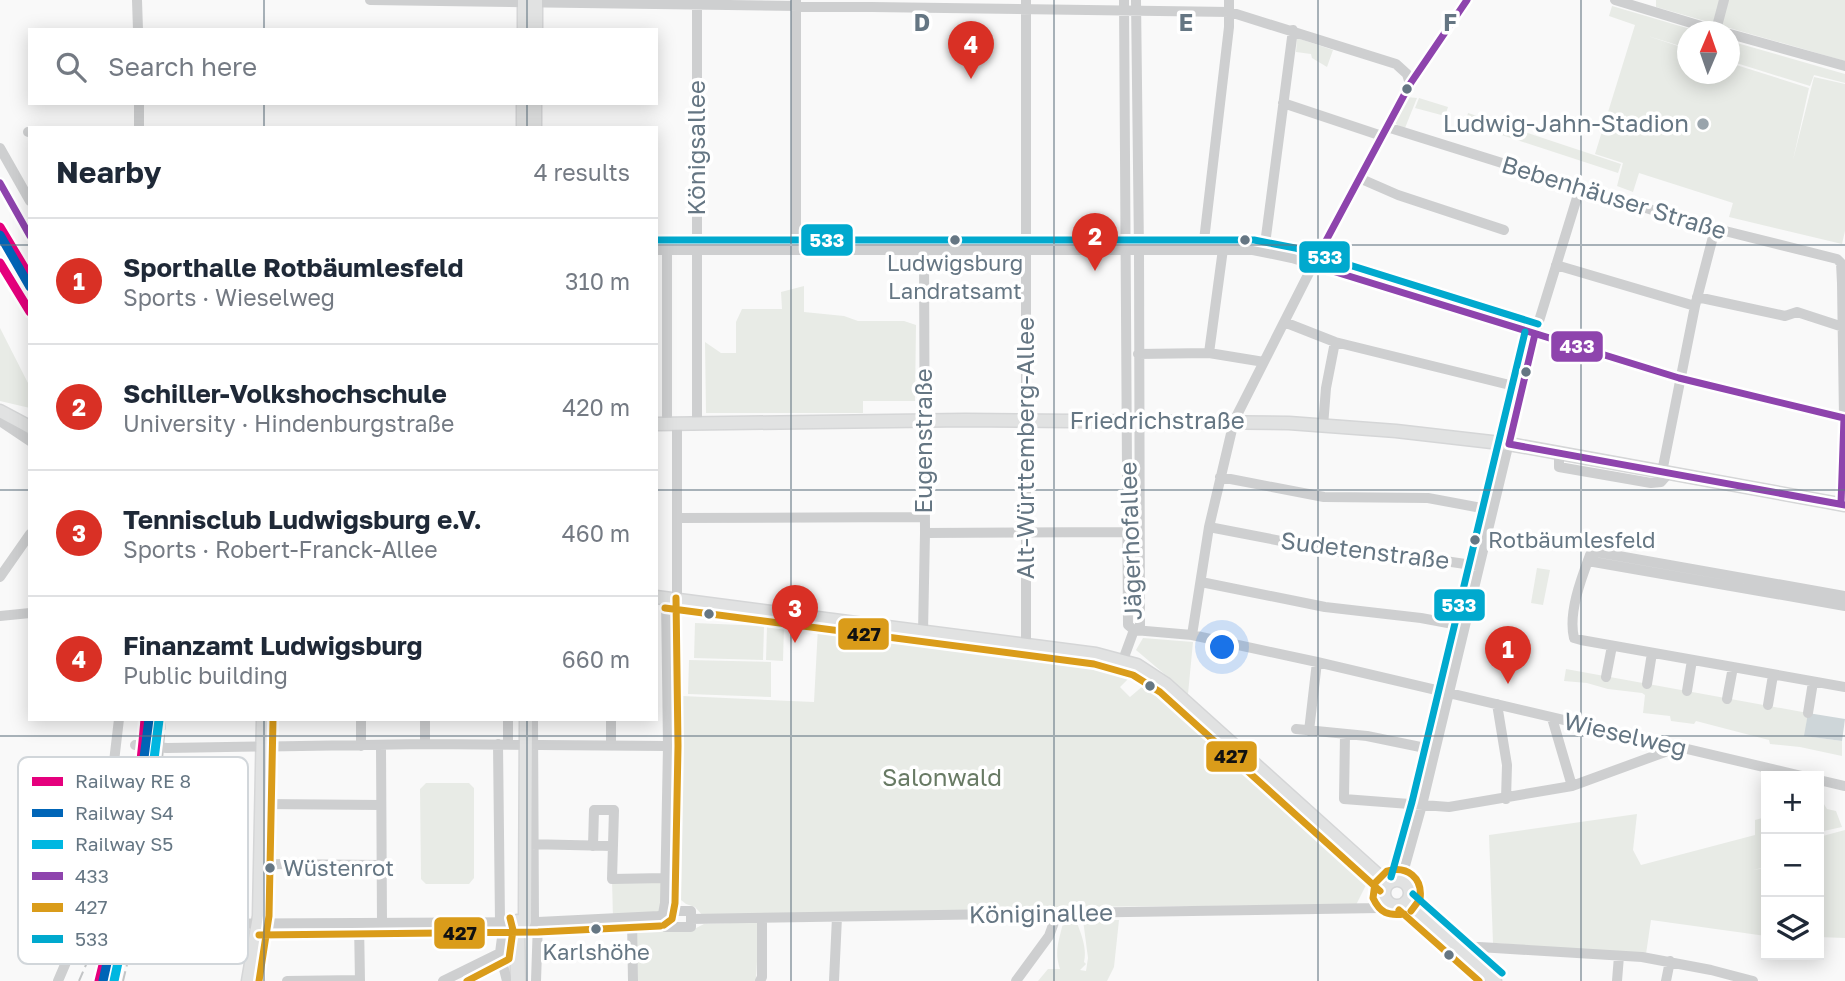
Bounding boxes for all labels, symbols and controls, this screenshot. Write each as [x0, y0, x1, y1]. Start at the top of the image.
text: D [914, 8, 930, 36]
text: E [1179, 8, 1193, 36]
text: F [1443, 8, 1457, 36]
pin: 4 [948, 21, 994, 79]
north arrow [1677, 21, 1740, 84]
search box [28, 28, 658, 105]
icon: search [52, 48, 90, 86]
text: Search here [108, 51, 257, 82]
street label: Königsallee [681, 80, 710, 216]
unlabelled marker [1400, 82, 1414, 96]
place label: Ludwig-Jahn-Stadion [1443, 108, 1689, 137]
marker: Ludwig-Jahn-Stadion [1695, 116, 1711, 132]
street label: Bebenhäuser Straße [1499, 149, 1730, 245]
text: Nearby [56, 154, 161, 190]
text: 4 results [534, 158, 630, 186]
pin: 2 [1072, 213, 1118, 271]
line badge: 533 [800, 223, 854, 257]
text: 533 [810, 228, 844, 251]
marker: Ludwigsburg Landratsamt [948, 233, 962, 247]
unlabelled marker [1238, 233, 1252, 247]
line badge: 533 [1298, 240, 1351, 274]
text: 533 [1308, 245, 1342, 268]
place label: Ludwigsburg Landratsamt [887, 249, 1023, 304]
text: Sporthalle Rotbäumlesfeld [123, 252, 464, 283]
text: 1 [73, 267, 85, 295]
text: 310 m [565, 267, 630, 295]
text: Sports · Wieselweg [123, 283, 335, 311]
street label: Alt-Württemberg-Allee [1010, 317, 1039, 579]
line badge: 433 [1550, 330, 1604, 363]
text: 433 [1559, 334, 1595, 357]
unlabelled marker [1519, 365, 1533, 379]
street label: Eugenstraße [908, 368, 937, 514]
text: Schiller-Volkshochschule [123, 378, 447, 409]
text: 2 [72, 393, 86, 421]
text: 420 m [562, 393, 630, 421]
street label: Friedrichstraße [1069, 405, 1245, 434]
text: University · Hindenburgstraße [123, 409, 454, 437]
street label: Jägerhofallee [1112, 461, 1147, 621]
text: Tennisclub Ludwigsburg e.V. [123, 504, 482, 535]
text: 3 [72, 519, 86, 547]
text: 460 m [562, 519, 630, 547]
street label: Sudetenstraße [1279, 525, 1451, 574]
place label: Rotbäumlesfeld [1488, 526, 1656, 553]
marker: Rotbäumlesfeld [1468, 533, 1482, 547]
text: Sports · Robert-Franck-Allee [123, 535, 438, 563]
pin: 3 [772, 585, 818, 643]
line badge: 533 [1433, 588, 1486, 622]
text: 533 [1442, 593, 1476, 616]
unlabelled marker [702, 607, 716, 621]
line badge: 427 [837, 617, 890, 651]
text: 427 [847, 622, 881, 645]
pin: 1 [1485, 626, 1531, 684]
text: Finanzamt Ludwigsburg [123, 630, 423, 661]
your location [1205, 630, 1239, 664]
text: 4 [72, 645, 86, 673]
text: 660 m [562, 645, 630, 673]
text: Public building [123, 661, 288, 689]
unlabelled marker [1143, 679, 1157, 693]
street label: Wieselweg [1561, 705, 1690, 762]
line badge: 427 [1205, 740, 1258, 773]
text: 427 [1214, 744, 1248, 767]
legend [18, 757, 248, 964]
park label: Salonwald [882, 762, 1002, 791]
text: Railway RE 8 [75, 769, 191, 792]
map controls [1761, 771, 1824, 960]
button: + [1761, 771, 1824, 834]
text: Railway S4 [75, 801, 174, 824]
text: Railway S5 [75, 832, 173, 855]
button: − [1761, 834, 1824, 897]
place label: Wüstenrot [283, 854, 394, 881]
marker: Wüstenrot [263, 861, 277, 875]
text: 433 [75, 864, 109, 887]
text: 427 [75, 895, 108, 918]
street label: Königinallee [969, 897, 1113, 928]
button: layers [1761, 897, 1824, 960]
line badge: 427 [433, 916, 486, 950]
text: 427 [443, 921, 477, 944]
marker: Karlshöhe [589, 922, 603, 936]
text: 533 [75, 927, 108, 950]
place label: Karlshöhe [542, 938, 650, 965]
unlabelled marker [1442, 948, 1456, 962]

